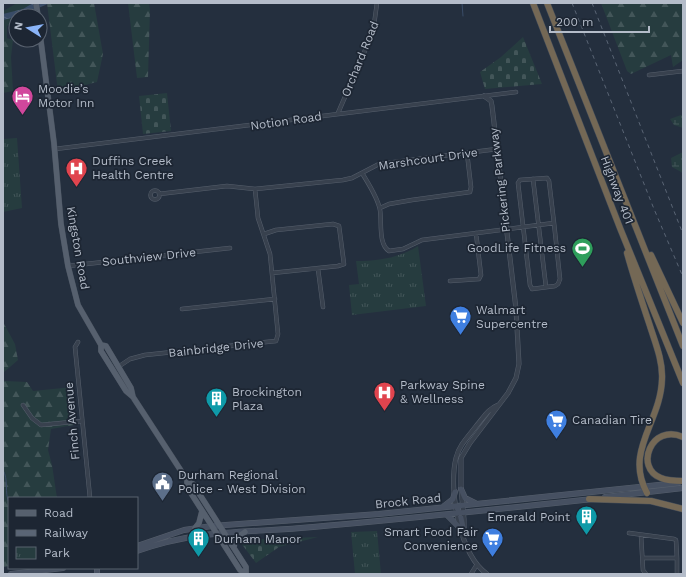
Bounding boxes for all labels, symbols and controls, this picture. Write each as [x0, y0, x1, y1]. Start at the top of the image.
north arrow [8, 8, 48, 48]
scale bar [550, 8, 649, 34]
text: 200 m [556, 15, 593, 29]
street label: Orchard Road [338, 19, 382, 99]
text: N [12, 21, 26, 31]
place label: Moodie’s Motor Inn [38, 82, 95, 110]
hotel icon: Moodie’s Motor Inn [9, 83, 35, 116]
street label: Notion Road [249, 109, 323, 133]
street label: Pickering Parkway [487, 126, 513, 233]
street label: Marshcourt Drive [377, 145, 479, 173]
place label: Duffins Creek Health Centre [92, 154, 174, 182]
street label: Highway 401 [598, 154, 636, 226]
hospital icon: Duffins Creek Health Centre [64, 155, 90, 188]
street label: Kingston Road [64, 205, 92, 291]
sports icon: GoodLife Fitness [569, 235, 595, 268]
place label: GoodLife Fitness [467, 241, 566, 255]
street label: Southview Drive [101, 245, 197, 269]
place label: Walmart Supercentre [476, 303, 548, 331]
supermarket icon: Walmart Supercentre [447, 304, 473, 337]
street label: Bainbridge Drive [168, 336, 264, 360]
place label: Parkway Spine & Wellness [400, 378, 485, 406]
hospital icon: Parkway Spine & Wellness [372, 379, 398, 412]
street label: Finch Avenue [62, 381, 82, 461]
place label: Brockington Plaza [232, 385, 302, 413]
building icon: Brockington Plaza [204, 386, 230, 419]
supermarket icon: Canadian Tire [543, 407, 569, 440]
place label: Canadian Tire [572, 413, 652, 427]
place label: Durham Regional Police - West Division [178, 468, 306, 496]
public building icon: Durham Regional Police - West Division [149, 469, 175, 502]
street label: Brock Road [374, 491, 442, 511]
legend [8, 497, 138, 569]
building icon: Emerald Point [573, 504, 599, 537]
text: Road [44, 506, 73, 520]
place label: Emerald Point [487, 510, 570, 524]
place label: Smart Food Fair Convenience [384, 525, 478, 553]
text: Railway [44, 526, 89, 540]
building icon: Durham Manor [186, 526, 212, 559]
supermarket icon: Smart Food Fair Convenience [480, 526, 506, 559]
place label: Durham Manor [214, 532, 301, 546]
text: Park [44, 546, 70, 560]

